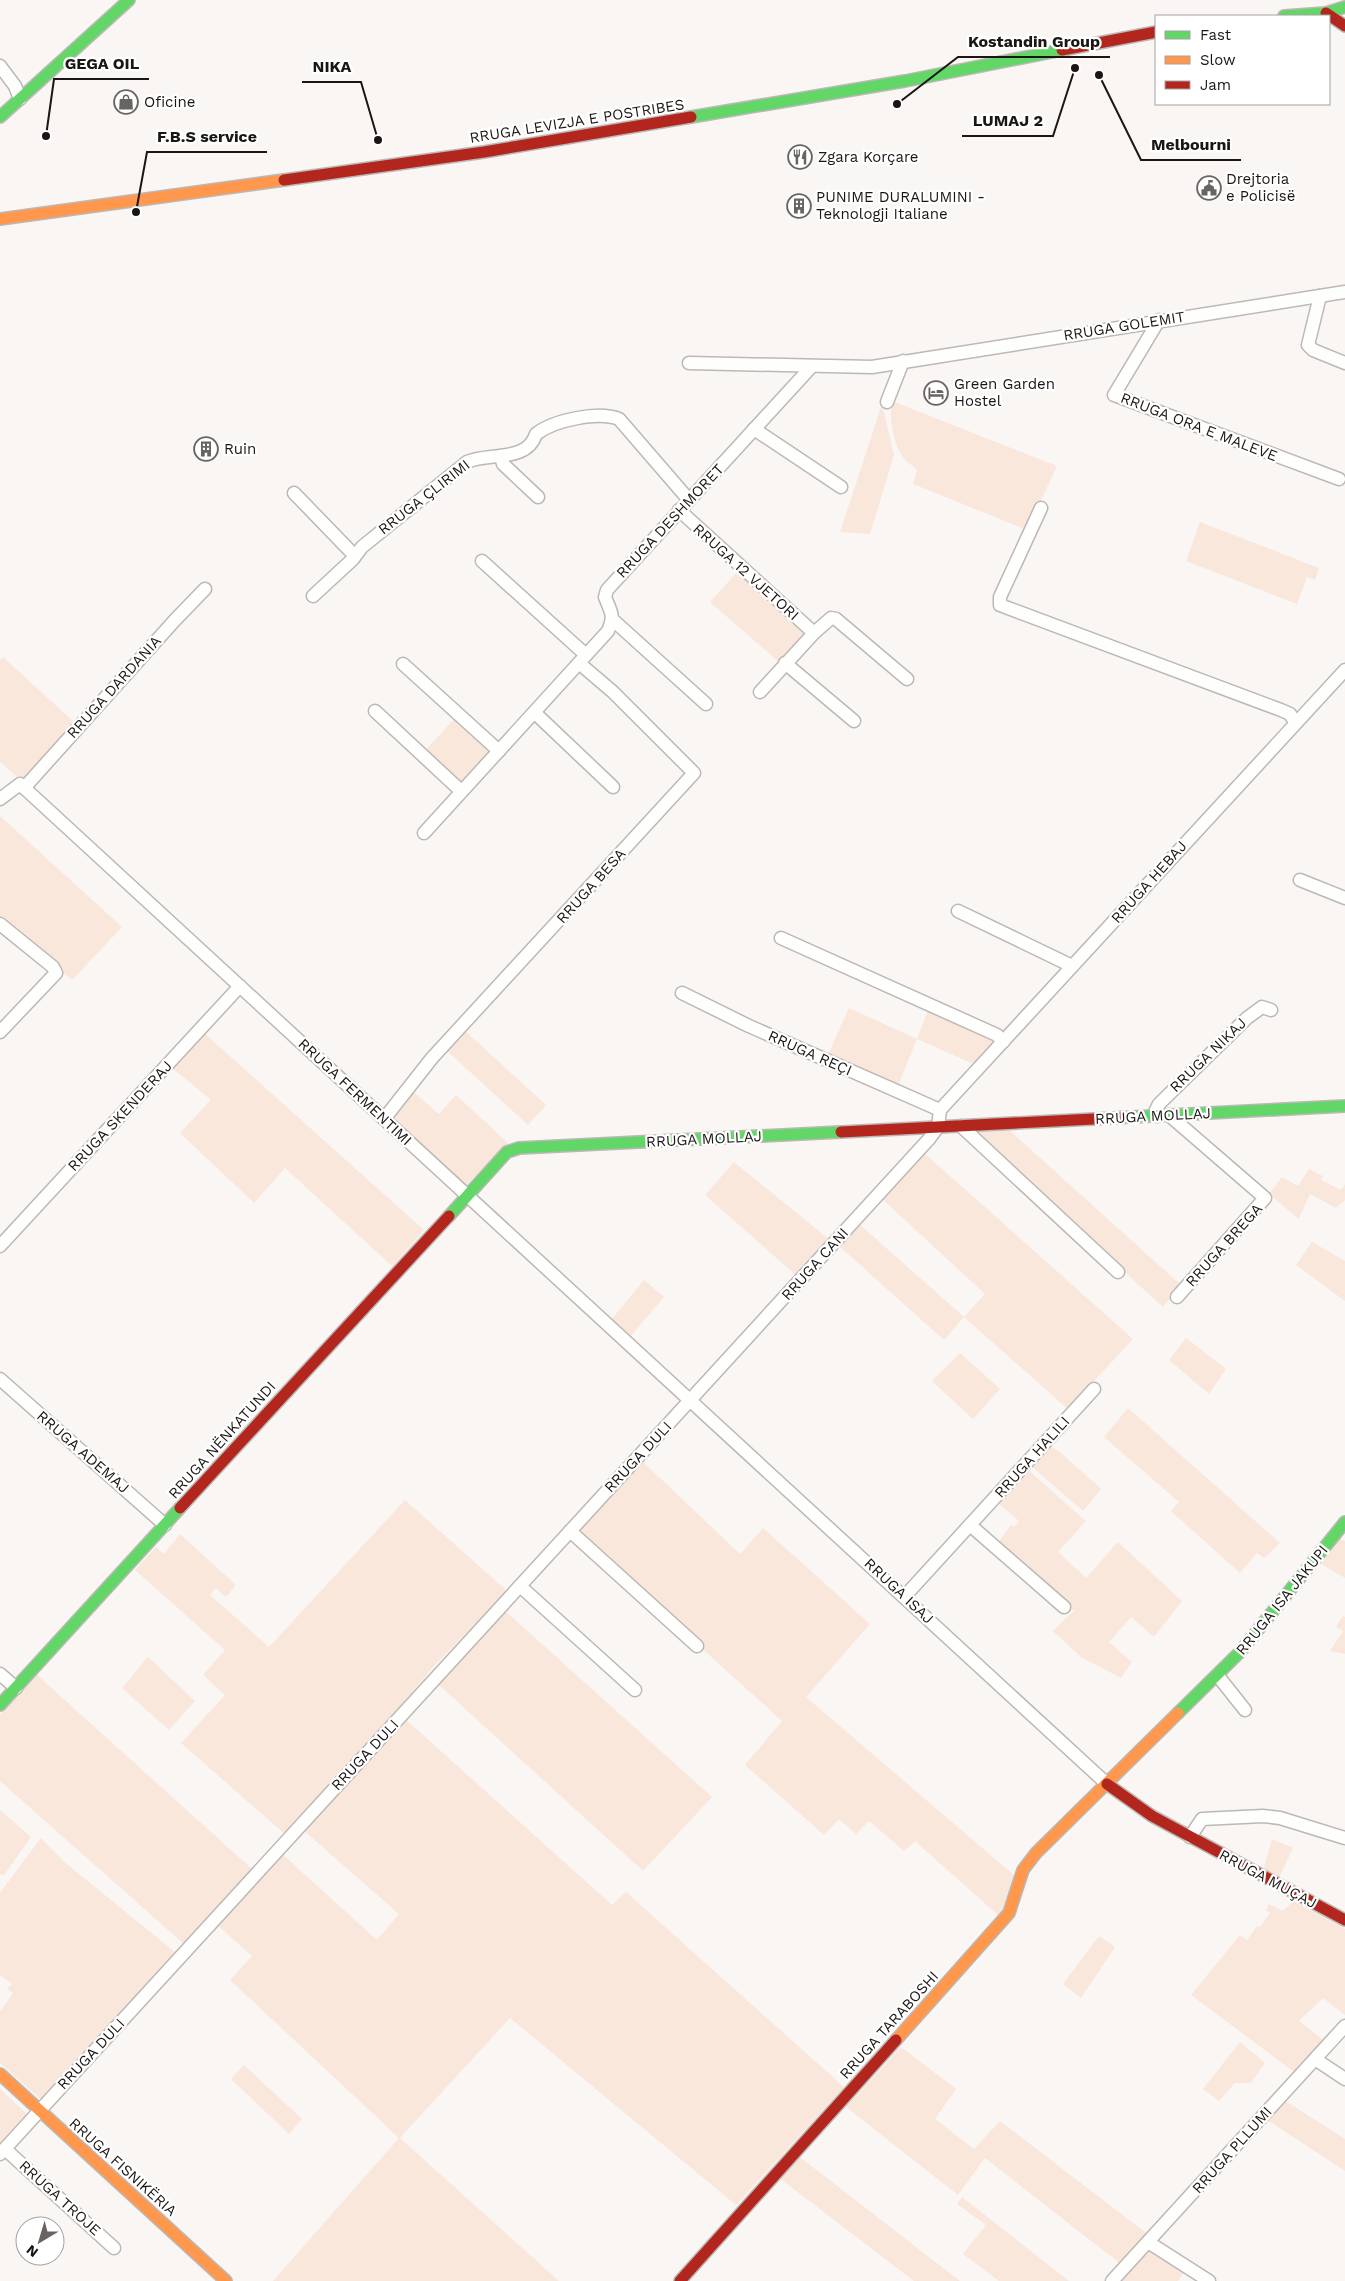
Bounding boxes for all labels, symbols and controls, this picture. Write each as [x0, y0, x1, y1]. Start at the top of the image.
legend [1155, 15, 1330, 105]
callout: Kostandin Group [958, 26, 1110, 57]
text: Fast [1200, 26, 1232, 44]
text: Kostandin Group [968, 32, 1100, 51]
callout: GEGA OIL [54, 48, 149, 79]
callout: NIKA [302, 51, 361, 82]
text: Slow [1200, 51, 1236, 69]
text: GEGA OIL [65, 54, 140, 73]
text: NIKA [313, 57, 352, 76]
text: Jam [1200, 76, 1231, 94]
shop icon: Oficine [113, 89, 139, 115]
place label: Oficine [144, 93, 195, 111]
street label: RRUGA LEVIZJA E POSTRIBES [468, 95, 686, 147]
callout: LUMAJ 2 [962, 105, 1053, 136]
text: LUMAJ 2 [973, 111, 1043, 130]
callout: F.B.S service [147, 121, 267, 152]
text: F.B.S service [157, 127, 257, 146]
callout: Melbourni [1141, 129, 1241, 160]
text: Melbourni [1151, 135, 1231, 154]
restaurant icon: Zgara Korçare [787, 144, 813, 170]
place label: Zgara Korçare [818, 148, 919, 166]
place label: Drejtoria e Policisë [1226, 170, 1295, 205]
public building icon: Drejtoria e Policisë [1196, 175, 1222, 201]
place label: PUNIME DURALUMINI - Teknologji Italiane [816, 188, 985, 223]
building icon: PUNIME DURALUMINI - Teknologji Italiane [786, 193, 812, 219]
street label: RRUGA GOLEMIT [1062, 308, 1186, 344]
place label: Green Garden Hostel [954, 375, 1055, 410]
hotel icon: Green Garden Hostel [923, 380, 949, 406]
street label: RRUGA ORA E MALEVE [1118, 389, 1280, 465]
building icon: Ruin [193, 436, 219, 462]
place label: Ruin [224, 440, 256, 458]
street label: RRUGA ÇLIRIMI [375, 456, 473, 538]
street label: RRUGA DESHMORET [612, 460, 728, 582]
street label: RRUGA 12 VJETORI [689, 520, 803, 624]
street label: RRUGA DARDANIA [63, 632, 165, 742]
street label: RRUGA HEBAJ [1107, 837, 1191, 927]
street label: RRUGA BESA [553, 845, 629, 927]
street label: RRUGA NIKAJ [1166, 1014, 1250, 1096]
street label: RRUGA REÇI [765, 1026, 855, 1080]
street label: RRUGA FERMENTIMI [294, 1035, 416, 1149]
street label: RRUGA SKENDERAJ [64, 1057, 176, 1175]
street label: RRUGA MOLLAJ [1094, 1104, 1212, 1128]
street label: RRUGA MOLLAJ [645, 1127, 763, 1151]
street label: RRUGA BREGA [1182, 1200, 1266, 1290]
street label: RRUGA CANI [778, 1224, 852, 1304]
street label: RRUGA NËNKATUNDI [165, 1378, 279, 1502]
street label: RRUGA ADEMAJ [33, 1407, 133, 1497]
street label: RRUGA HALILI [991, 1412, 1073, 1502]
street label: RRUGA DULI [600, 1418, 676, 1496]
street label: RRUGA ISA JAKUPI [1232, 1542, 1332, 1658]
street label: RRUGA ISAJ [861, 1554, 937, 1628]
street label: RRUGA DULI [327, 1716, 403, 1794]
street label: RRUGA MUÇAJ [1216, 1846, 1320, 1912]
street label: RRUGA TARABOSHI [836, 1967, 942, 2083]
street label: RRUGA DULI [53, 2015, 129, 2093]
street label: RRUGA PLLUMI [1188, 2103, 1276, 2197]
street label: RRUGA FISNIKËRIA [66, 2114, 180, 2220]
street label: RRUGA TROJE [15, 2157, 105, 2239]
north arrow [15, 2216, 65, 2266]
text: N [23, 2242, 41, 2261]

